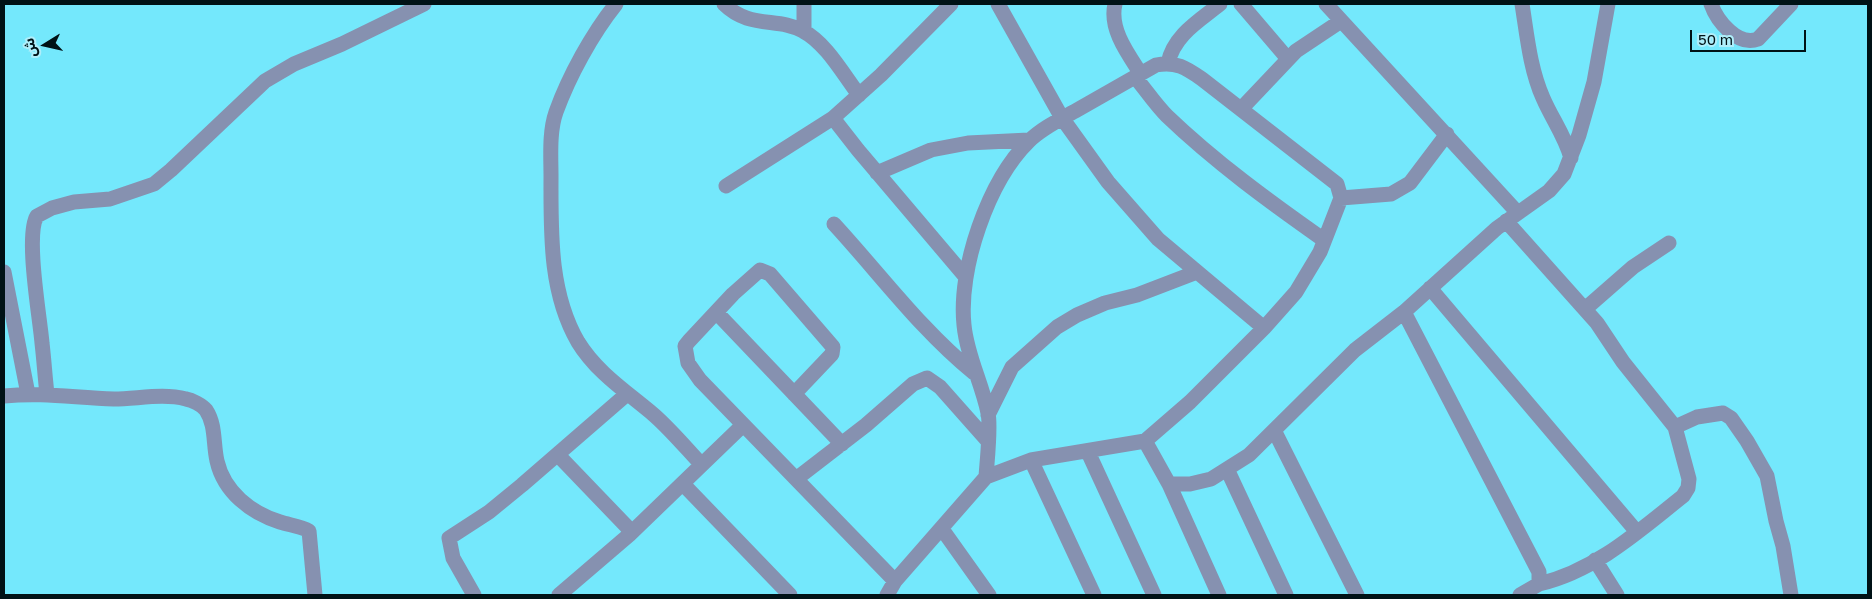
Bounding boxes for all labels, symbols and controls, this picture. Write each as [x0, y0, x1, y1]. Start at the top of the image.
north arrow [20, 20, 70, 70]
scale bar [1692, 20, 1808, 52]
text: 50 m [1698, 30, 1733, 48]
text: ش [20, 37, 40, 59]

